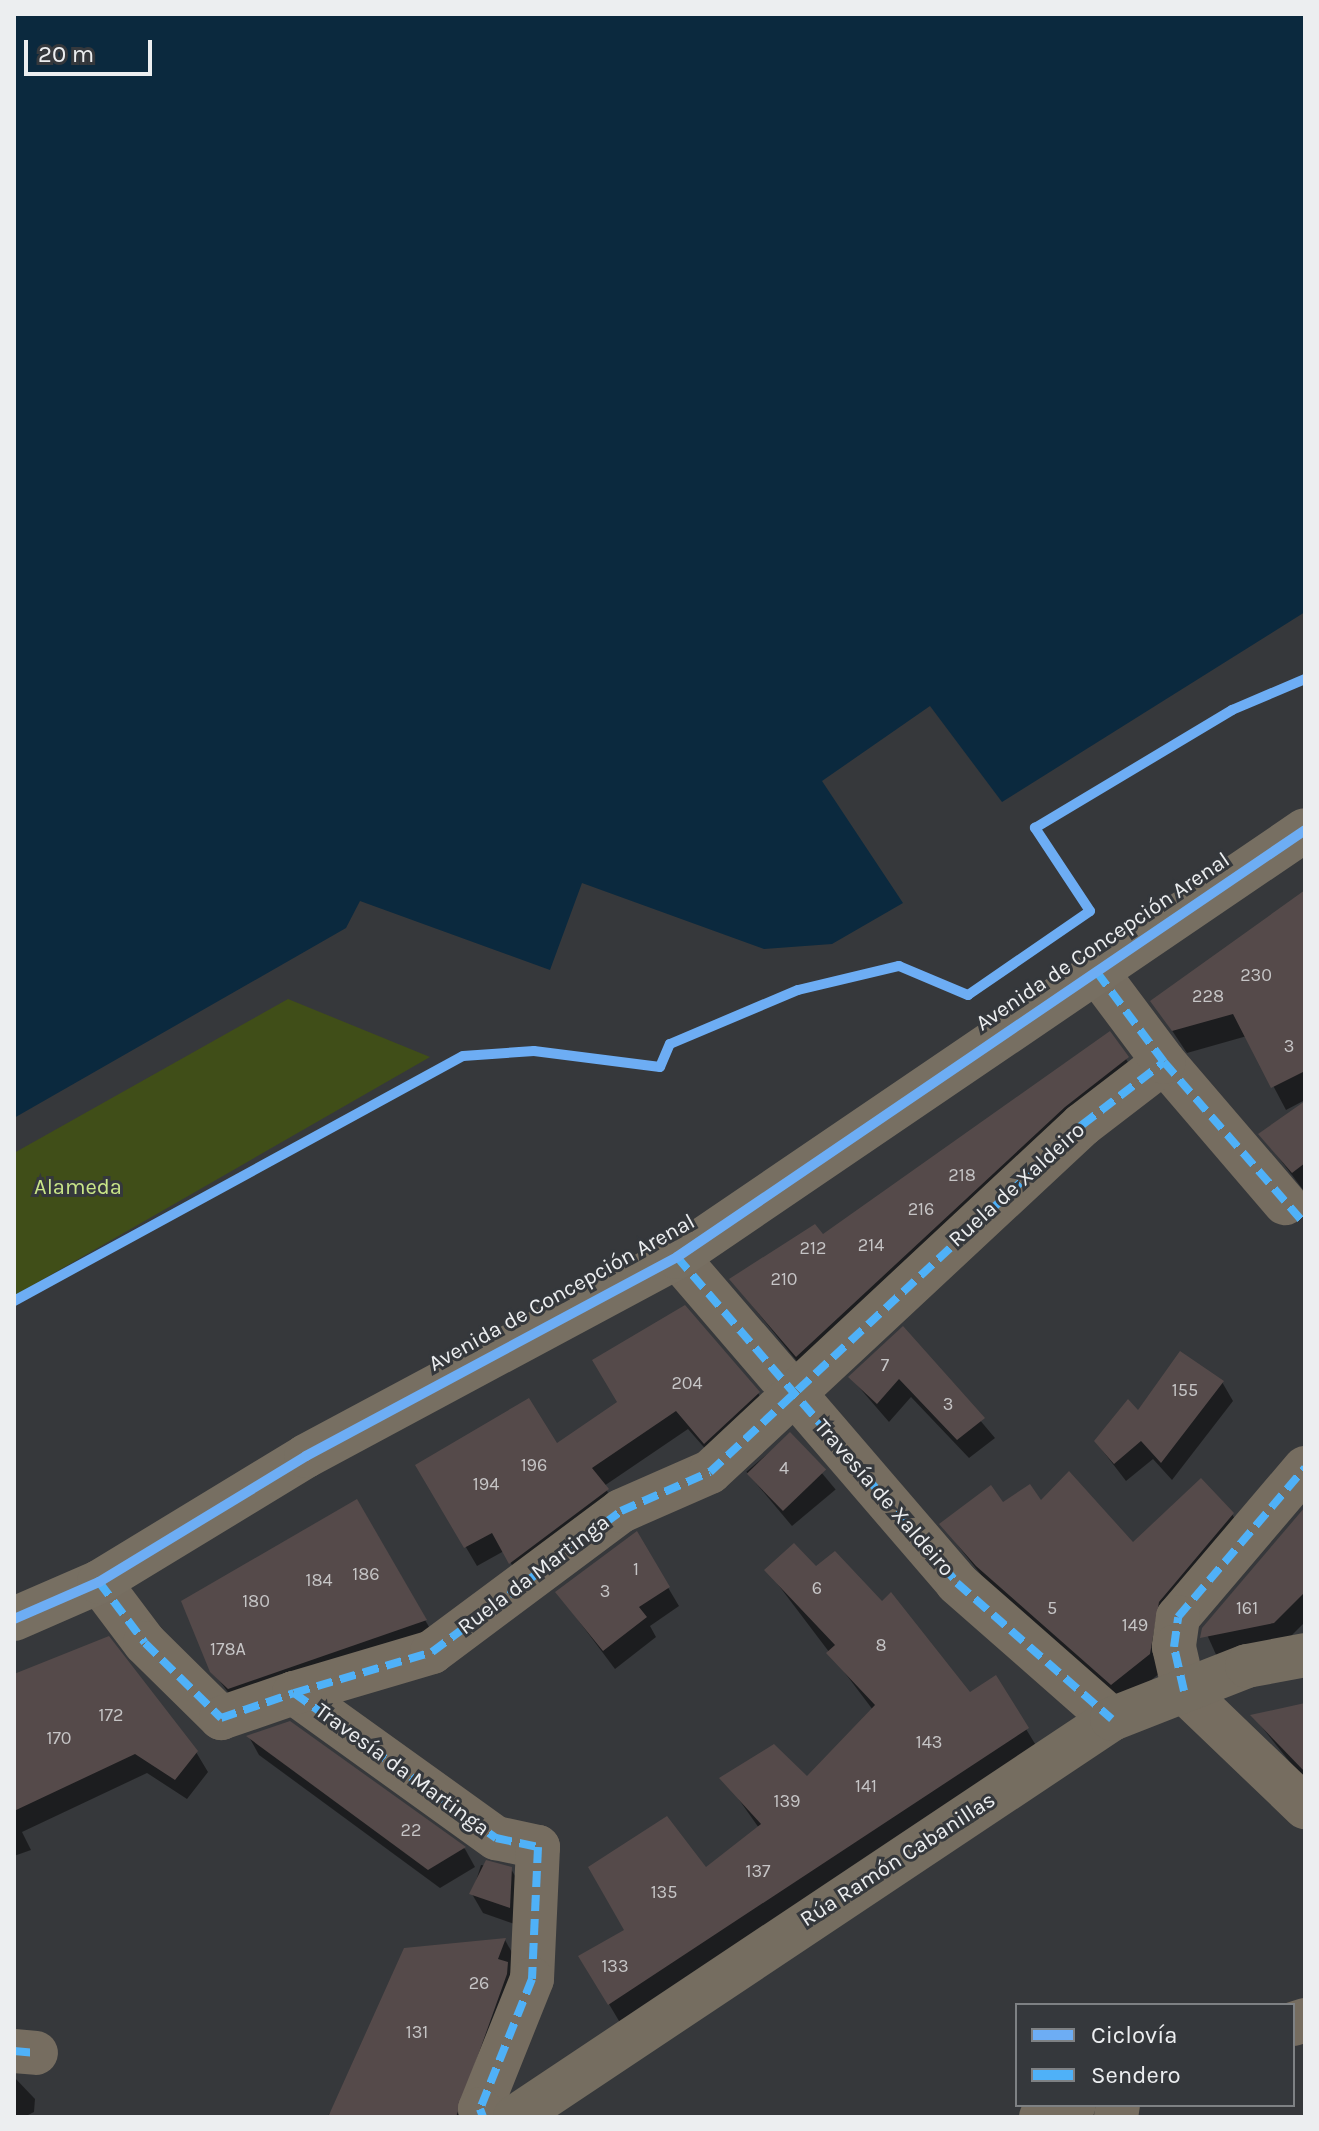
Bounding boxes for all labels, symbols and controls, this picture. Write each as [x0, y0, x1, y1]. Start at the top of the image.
scale bar [28, 24, 156, 74]
text: 20 m [38, 40, 94, 68]
street label: Avenida de Concepción Arenal [971, 847, 1235, 1037]
house number: 230 [1240, 964, 1272, 986]
house number: 228 [1192, 985, 1224, 1007]
house number: 3 [1284, 1035, 1294, 1057]
street label: Ruela de Xaldeiro [943, 1117, 1091, 1253]
house number: 218 [948, 1164, 976, 1186]
park label: Alameda [34, 1175, 122, 1201]
house number: 216 [908, 1198, 934, 1220]
street label: Avenida de Concepción Arenal [424, 1209, 700, 1377]
house number: 214 [858, 1234, 884, 1256]
house number: 212 [800, 1237, 826, 1259]
house number: 210 [770, 1268, 798, 1290]
house number: 7 [881, 1354, 889, 1376]
house number: 204 [671, 1372, 703, 1394]
house number: 155 [1172, 1379, 1198, 1401]
house number: 3 [943, 1393, 953, 1415]
street label: Travesía de Xaldeiro [808, 1414, 960, 1582]
house number: 196 [521, 1454, 547, 1476]
house number: 4 [779, 1457, 789, 1479]
house number: 194 [473, 1473, 499, 1495]
street label: Ruela da Martinga [453, 1509, 615, 1641]
house number: 1 [633, 1558, 639, 1580]
house number: 186 [352, 1563, 380, 1585]
house number: 184 [305, 1569, 333, 1591]
house number: 6 [812, 1577, 822, 1599]
house number: 3 [600, 1580, 610, 1602]
house number: 180 [242, 1590, 270, 1612]
house number: 5 [1047, 1597, 1057, 1619]
house number: 161 [1236, 1597, 1258, 1619]
house number: 149 [1122, 1614, 1148, 1636]
house number: 8 [875, 1634, 887, 1656]
house number: 178A [210, 1638, 246, 1660]
street label: Travesía da Martinga [310, 1698, 494, 1842]
house number: 172 [99, 1704, 123, 1726]
house number: 170 [46, 1727, 72, 1749]
house number: 143 [916, 1731, 942, 1753]
house number: 141 [855, 1775, 877, 1797]
street label: Rúa Ramón Cabanillas [795, 1787, 1001, 1933]
house number: 139 [773, 1790, 801, 1812]
house number: 22 [401, 1819, 421, 1841]
house number: 137 [745, 1860, 771, 1882]
house number: 135 [651, 1881, 677, 1903]
house number: 133 [601, 1955, 629, 1977]
house number: 26 [469, 1972, 489, 1994]
legend [1015, 2003, 1295, 2107]
house number: 131 [406, 2021, 428, 2043]
text: Ciclovía [1091, 2021, 1178, 2049]
text: Sendero [1091, 2061, 1181, 2089]

